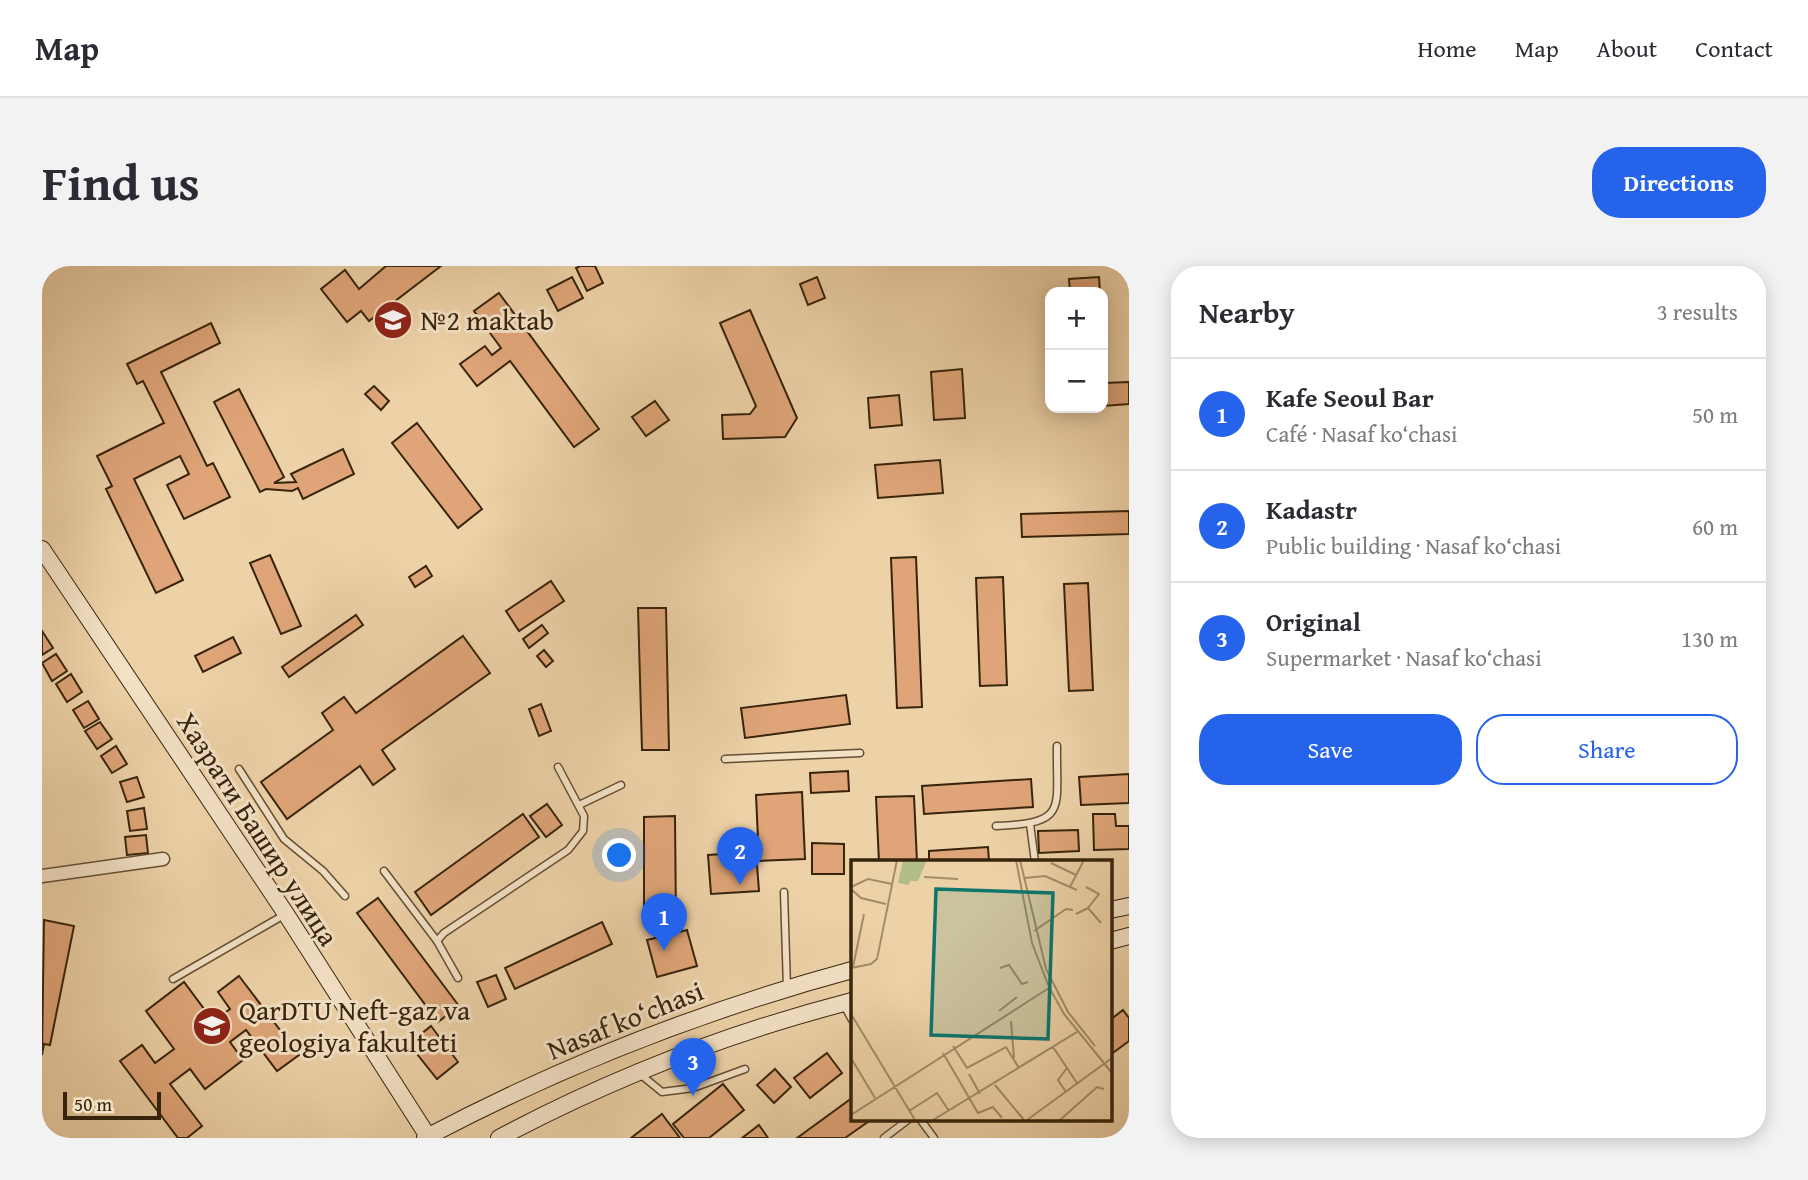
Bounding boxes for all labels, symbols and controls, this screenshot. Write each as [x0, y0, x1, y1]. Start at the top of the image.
text: Map [35, 24, 99, 72]
text: Home [1418, 31, 1477, 66]
text: Map [1515, 31, 1559, 66]
text: About [1597, 31, 1657, 66]
text: Contact [1695, 31, 1773, 66]
text: Find us [42, 146, 200, 218]
button: Directions [1592, 147, 1766, 218]
map controls [1045, 287, 1108, 413]
button: + [1045, 287, 1108, 350]
text: Nearby [1199, 290, 1295, 334]
text: 3 results [1657, 295, 1738, 328]
school or university icon: №2 maktab [372, 299, 414, 341]
place label: №2 maktab [420, 299, 554, 340]
button: − [1045, 350, 1108, 413]
text: Kafe Seoul Bar [1266, 378, 1434, 417]
text: 1 [1216, 398, 1228, 431]
text: 50 m [1692, 398, 1738, 431]
text: Café · Nasaf ko‘chasi [1266, 417, 1458, 450]
text: Kadastr [1266, 490, 1357, 529]
text: 2 [1216, 510, 1228, 543]
text: 60 m [1692, 510, 1738, 543]
text: Public building · Nasaf ko‘chasi [1266, 529, 1561, 562]
text: Original [1266, 602, 1361, 641]
text: 3 [1216, 622, 1228, 655]
text: 130 m [1681, 622, 1738, 655]
text: Supermarket · Nasaf ko‘chasi [1266, 641, 1542, 674]
street label: Хазрати Башир улица [167, 704, 350, 954]
button: Save [1199, 714, 1462, 785]
button: Share [1476, 714, 1738, 785]
pin: 2 [717, 827, 763, 885]
your location [602, 838, 636, 872]
inset map [851, 860, 1112, 1121]
pin: 1 [641, 893, 687, 951]
street label: Nasaf ko‘chasi [540, 969, 709, 1070]
place label: QarDTU Neft-gaz va geologiya fakulteti [239, 989, 471, 1062]
school or university icon: QarDTU Neft-gaz va geologiya fakulteti [191, 1005, 233, 1047]
pin: 3 [670, 1038, 716, 1096]
scale bar [63, 1089, 161, 1121]
text: 50 m [74, 1090, 112, 1118]

